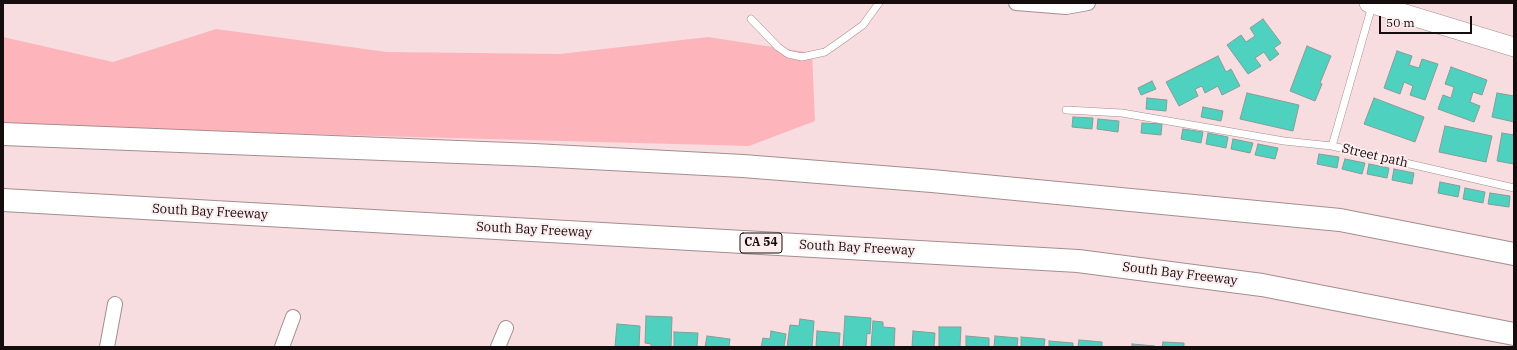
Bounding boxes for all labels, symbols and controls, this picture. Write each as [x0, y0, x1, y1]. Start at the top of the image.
scale bar [1381, 8, 1474, 34]
text: 50 m [1386, 15, 1415, 30]
street label: Street path [1340, 141, 1410, 171]
street label: South Bay Freeway [152, 201, 268, 223]
street label: South Bay Freeway [476, 219, 592, 241]
road number: CA 54 [740, 233, 782, 253]
street label: South Bay Freeway [799, 237, 915, 259]
street label: South Bay Freeway [1122, 259, 1238, 289]

